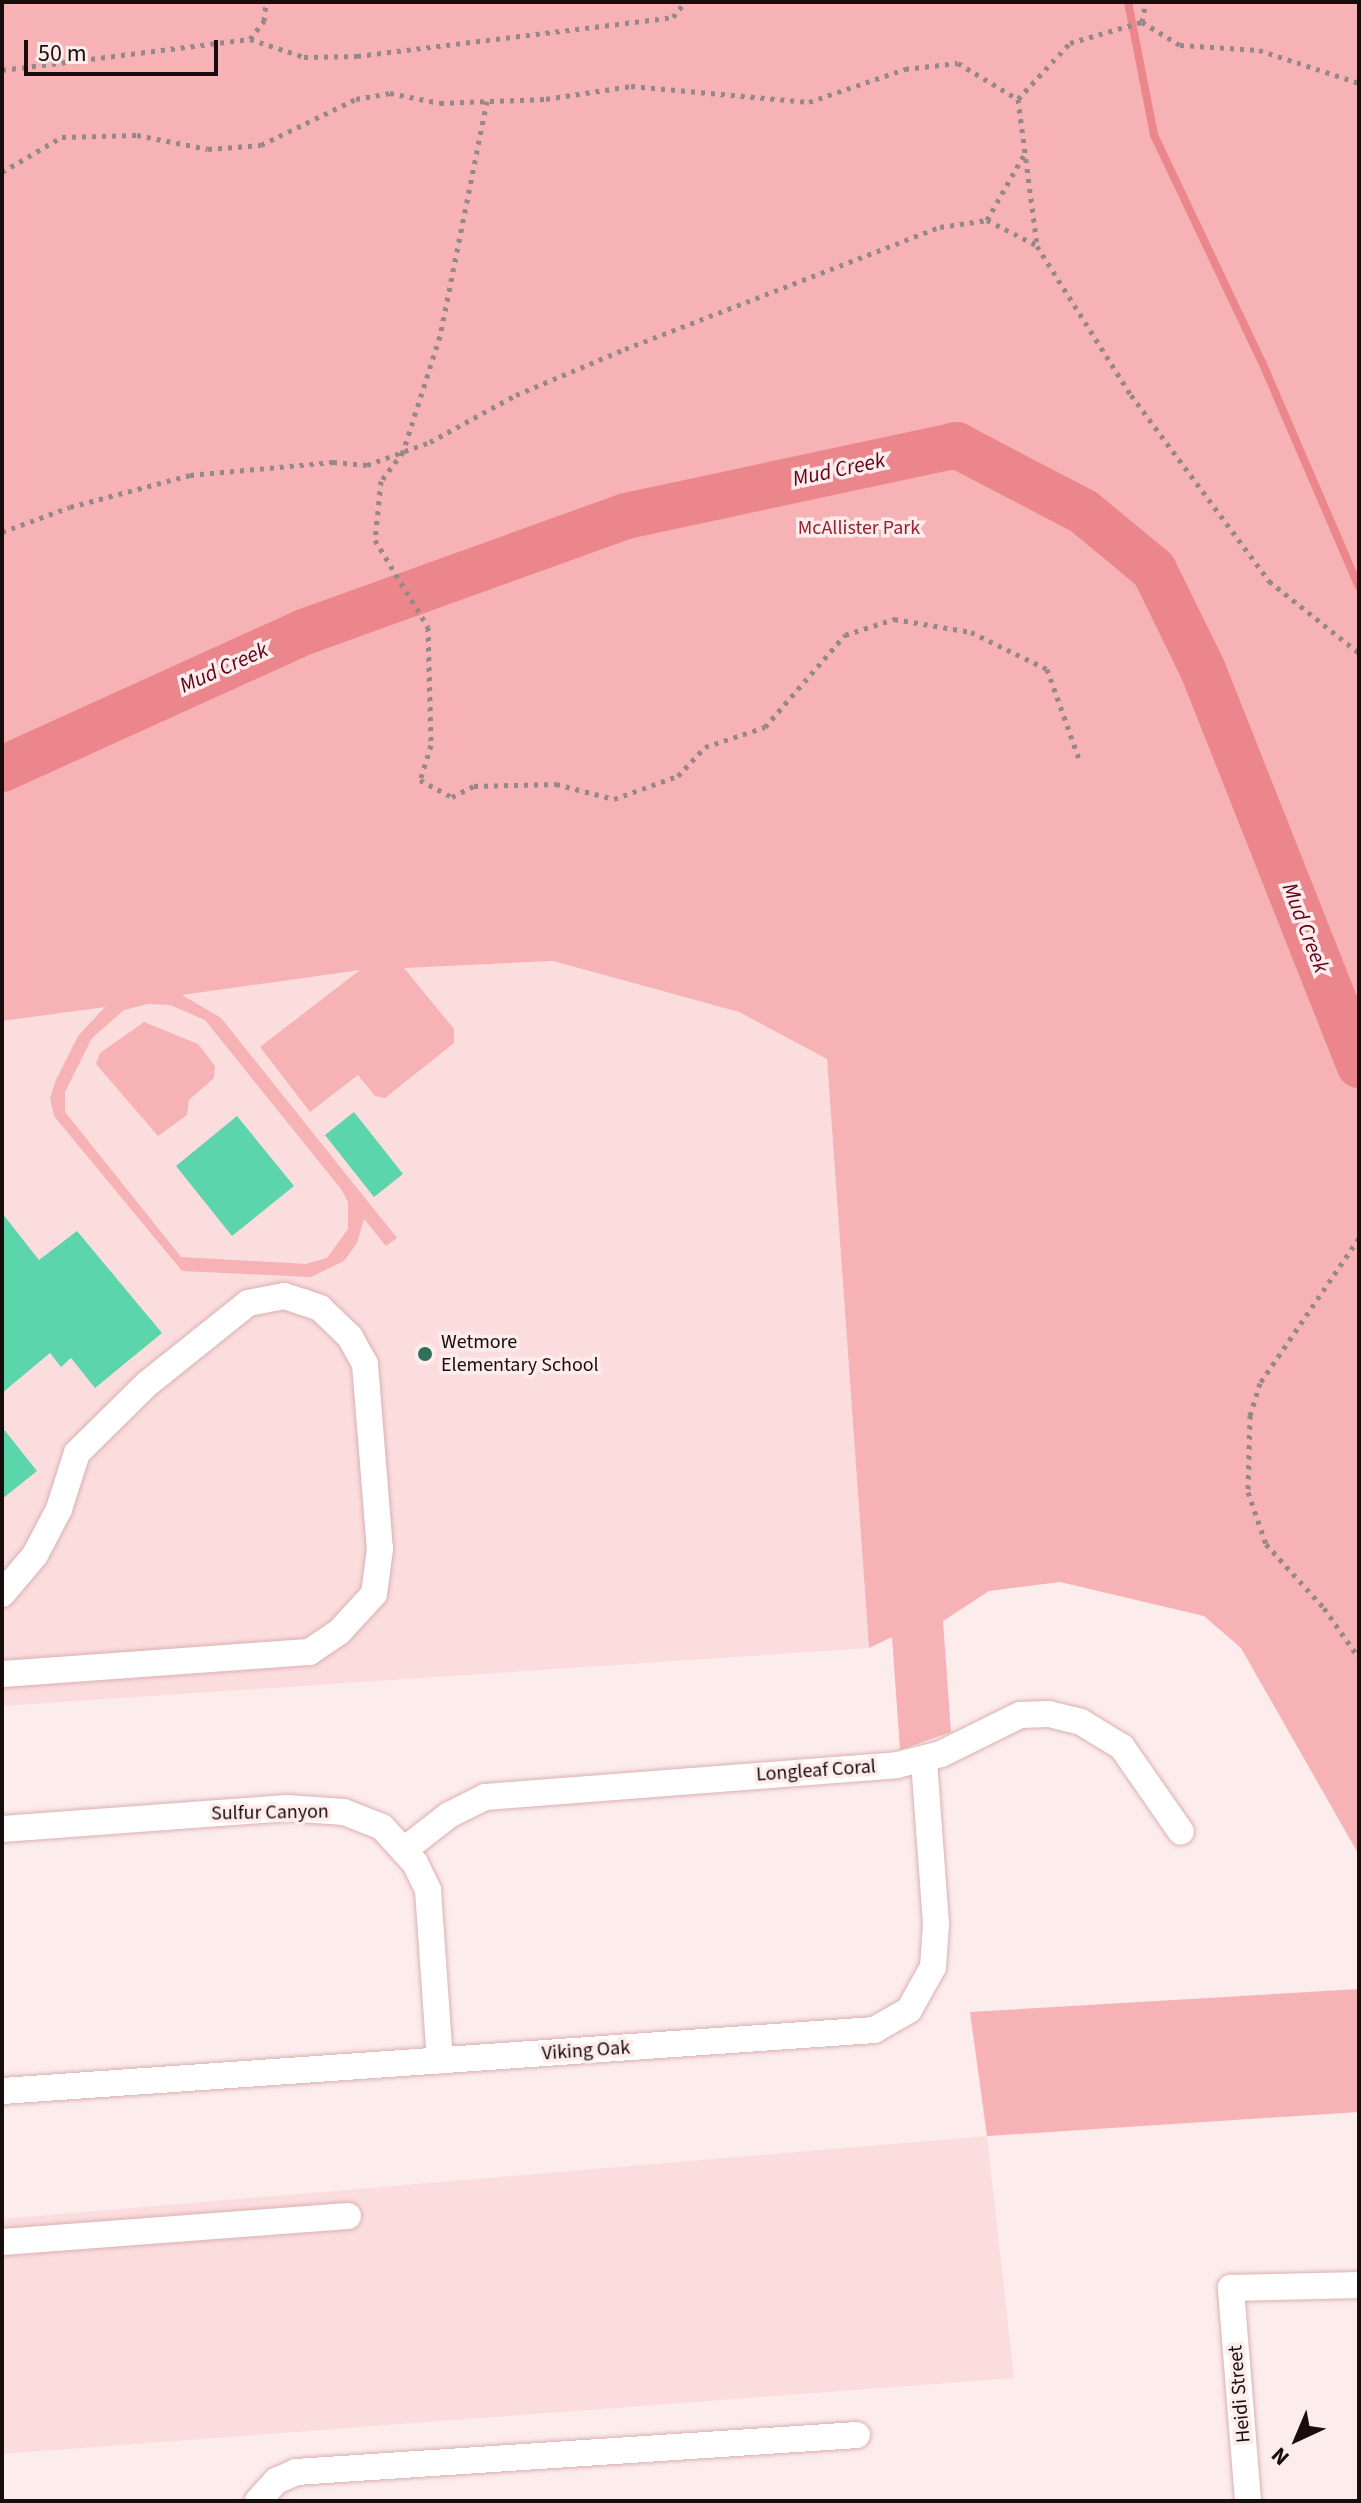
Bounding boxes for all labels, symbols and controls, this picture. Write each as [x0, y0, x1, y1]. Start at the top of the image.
scale bar [28, 24, 222, 74]
text: 50 m [38, 36, 87, 71]
water label: Mud Creek [790, 447, 888, 493]
park label: McAllister Park [798, 516, 920, 540]
water label: Mud Creek [176, 637, 272, 699]
water label: Mud Creek [1276, 879, 1334, 977]
place label: Wetmore Elementary School [441, 1330, 599, 1377]
marker: Wetmore Elementary School [416, 1345, 434, 1363]
street label: Longleaf Coral [755, 1755, 877, 1787]
street label: Sulfur Canyon [211, 1800, 329, 1826]
street label: Viking Oak [541, 2036, 631, 2066]
street label: Heidi Street [1224, 2344, 1256, 2444]
north arrow [1257, 2399, 1337, 2479]
text: N [1264, 2440, 1297, 2473]

